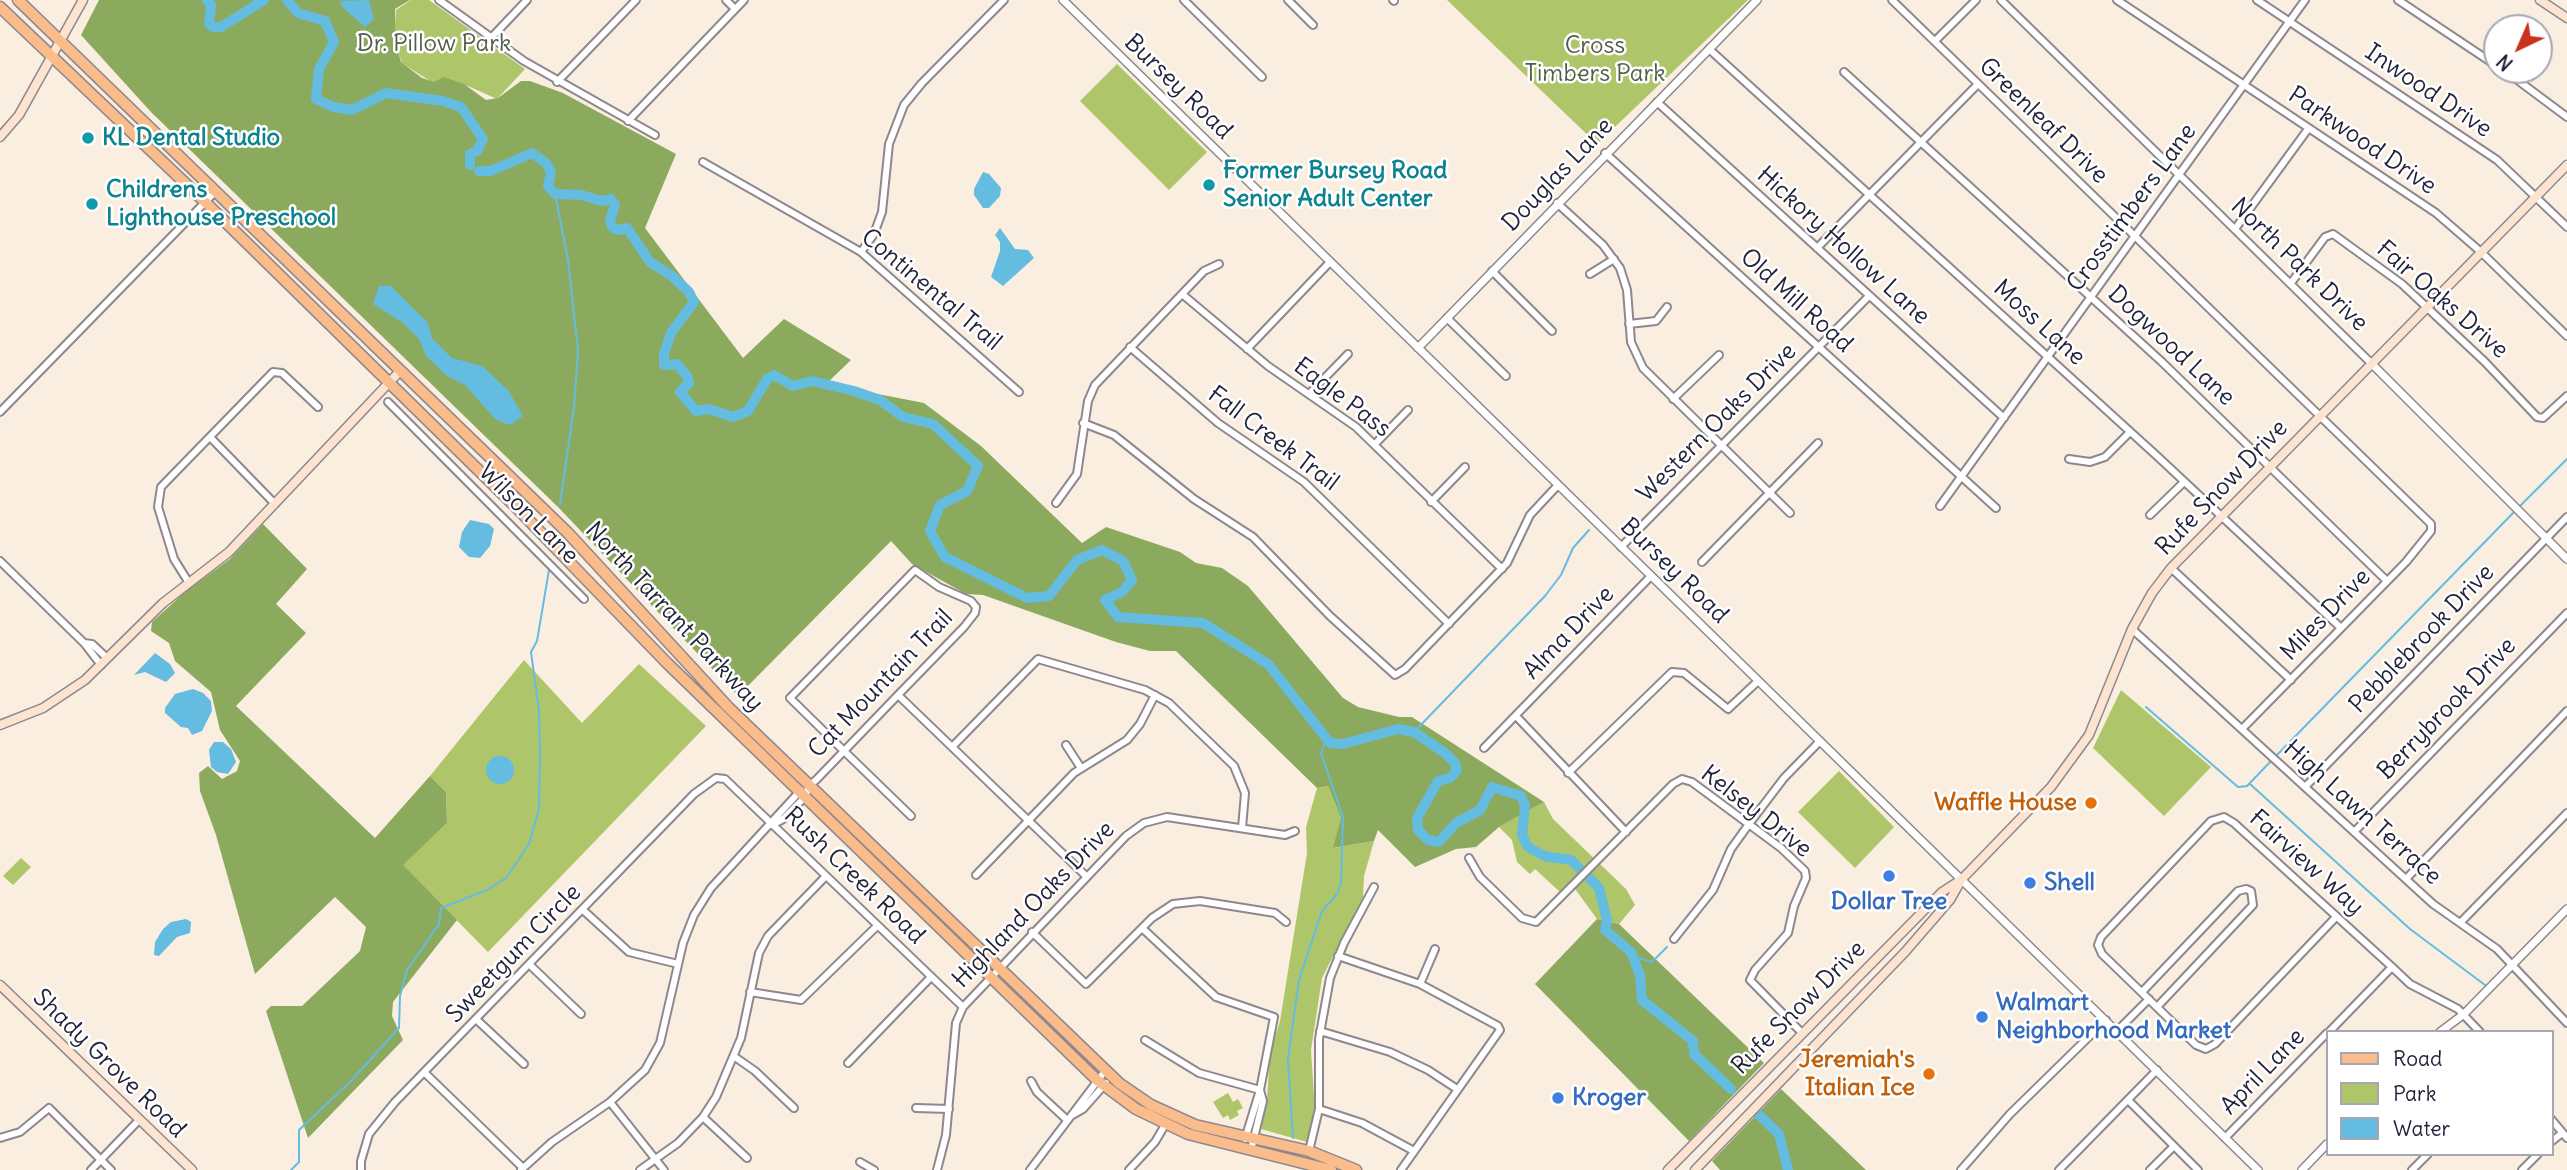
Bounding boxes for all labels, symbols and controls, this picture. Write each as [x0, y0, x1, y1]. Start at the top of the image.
north arrow [2483, 14, 2553, 84]
street label: Bursey Road [1118, 28, 1238, 146]
park label: Dr. Pillow Park [357, 30, 511, 58]
park label: Cross Timbers Park [1524, 32, 1666, 88]
street label: Inwood Drive [2359, 38, 2497, 144]
text: N [2492, 49, 2518, 76]
street label: Greenleaf Drive [1972, 52, 2114, 190]
street label: Parkwood Drive [2283, 81, 2441, 201]
street label: Douglas Lane [1497, 112, 1619, 238]
street label: Crosstimbers Lane [2061, 118, 2203, 298]
place label: KL Dental Studio [102, 124, 280, 152]
marker: KL Dental Studio [80, 130, 96, 146]
place label: Former Bursey Road Senior Adult Center [1223, 157, 1447, 213]
street label: Hickory Hollow Lane [1751, 161, 1935, 331]
place label: Childrens Lighthouse Preschool [106, 176, 336, 232]
marker: Former Bursey Road Senior Adult Center [1201, 177, 1217, 193]
street label: North Park Drive [2224, 192, 2374, 338]
marker: Childrens Lighthouse Preschool [84, 196, 100, 212]
street label: Continental Trail [855, 223, 1007, 357]
street label: Fair Oaks Drive [2370, 235, 2514, 365]
street label: Old Mill Road [1734, 243, 1858, 359]
street label: Moss Lane [1987, 274, 2091, 372]
street label: Dogwood Lane [2102, 280, 2240, 412]
street label: Western Oaks Drive [1632, 338, 1802, 508]
street label: Eagle Pass [1288, 352, 1396, 444]
street label: Fall Creek Trail [1202, 381, 1344, 497]
street label: Rufe Snow Drive [2150, 414, 2294, 562]
street label: Wilson Lane [472, 458, 584, 570]
street label: Bursey Road [1614, 512, 1734, 630]
street label: North Tarrant Parkway [579, 516, 769, 718]
street label: Pebblebrook Drive [2344, 559, 2500, 719]
street label: Miles Drive [2275, 563, 2377, 667]
street label: Alma Drive [1518, 581, 1620, 685]
street label: Cat Mountain Trail [803, 604, 959, 764]
street label: Berrybrook Drive [2372, 632, 2522, 786]
street label: High Lawn Terrace [2277, 735, 2447, 891]
street label: Kelsey Drive [1695, 760, 1817, 864]
place label: Waffle House [1934, 789, 2077, 817]
marker: Waffle House [2083, 795, 2099, 811]
street label: Rush Creek Road [778, 802, 930, 950]
street label: Fairview Way [2243, 804, 2369, 922]
street label: Highland Oaks Drive [947, 816, 1121, 994]
marker: Dollar Tree [1881, 868, 1897, 884]
place label: Shell [2044, 869, 2095, 897]
marker: Shell [2022, 875, 2038, 891]
street label: Sweetgum Circle [441, 879, 587, 1029]
place label: Dollar Tree [1831, 888, 1947, 916]
street label: Rufe Snow Drive [1726, 935, 1872, 1081]
street label: Shady Grove Road [27, 984, 191, 1144]
place label: Walmart Neighborhood Market [1996, 989, 2231, 1045]
marker: Walmart Neighborhood Market [1974, 1009, 1990, 1025]
street label: April Lane [2215, 1023, 2311, 1121]
legend [2326, 1030, 2553, 1156]
text: Road [2393, 1045, 2442, 1072]
place label: Jeremiah's Italian Ice [1799, 1046, 1915, 1102]
marker: Jeremiah's Italian Ice [1921, 1066, 1937, 1082]
text: Park [2393, 1080, 2436, 1107]
place label: Kroger [1572, 1084, 1646, 1112]
marker: Kroger [1550, 1090, 1566, 1106]
text: Water [2393, 1115, 2450, 1142]

